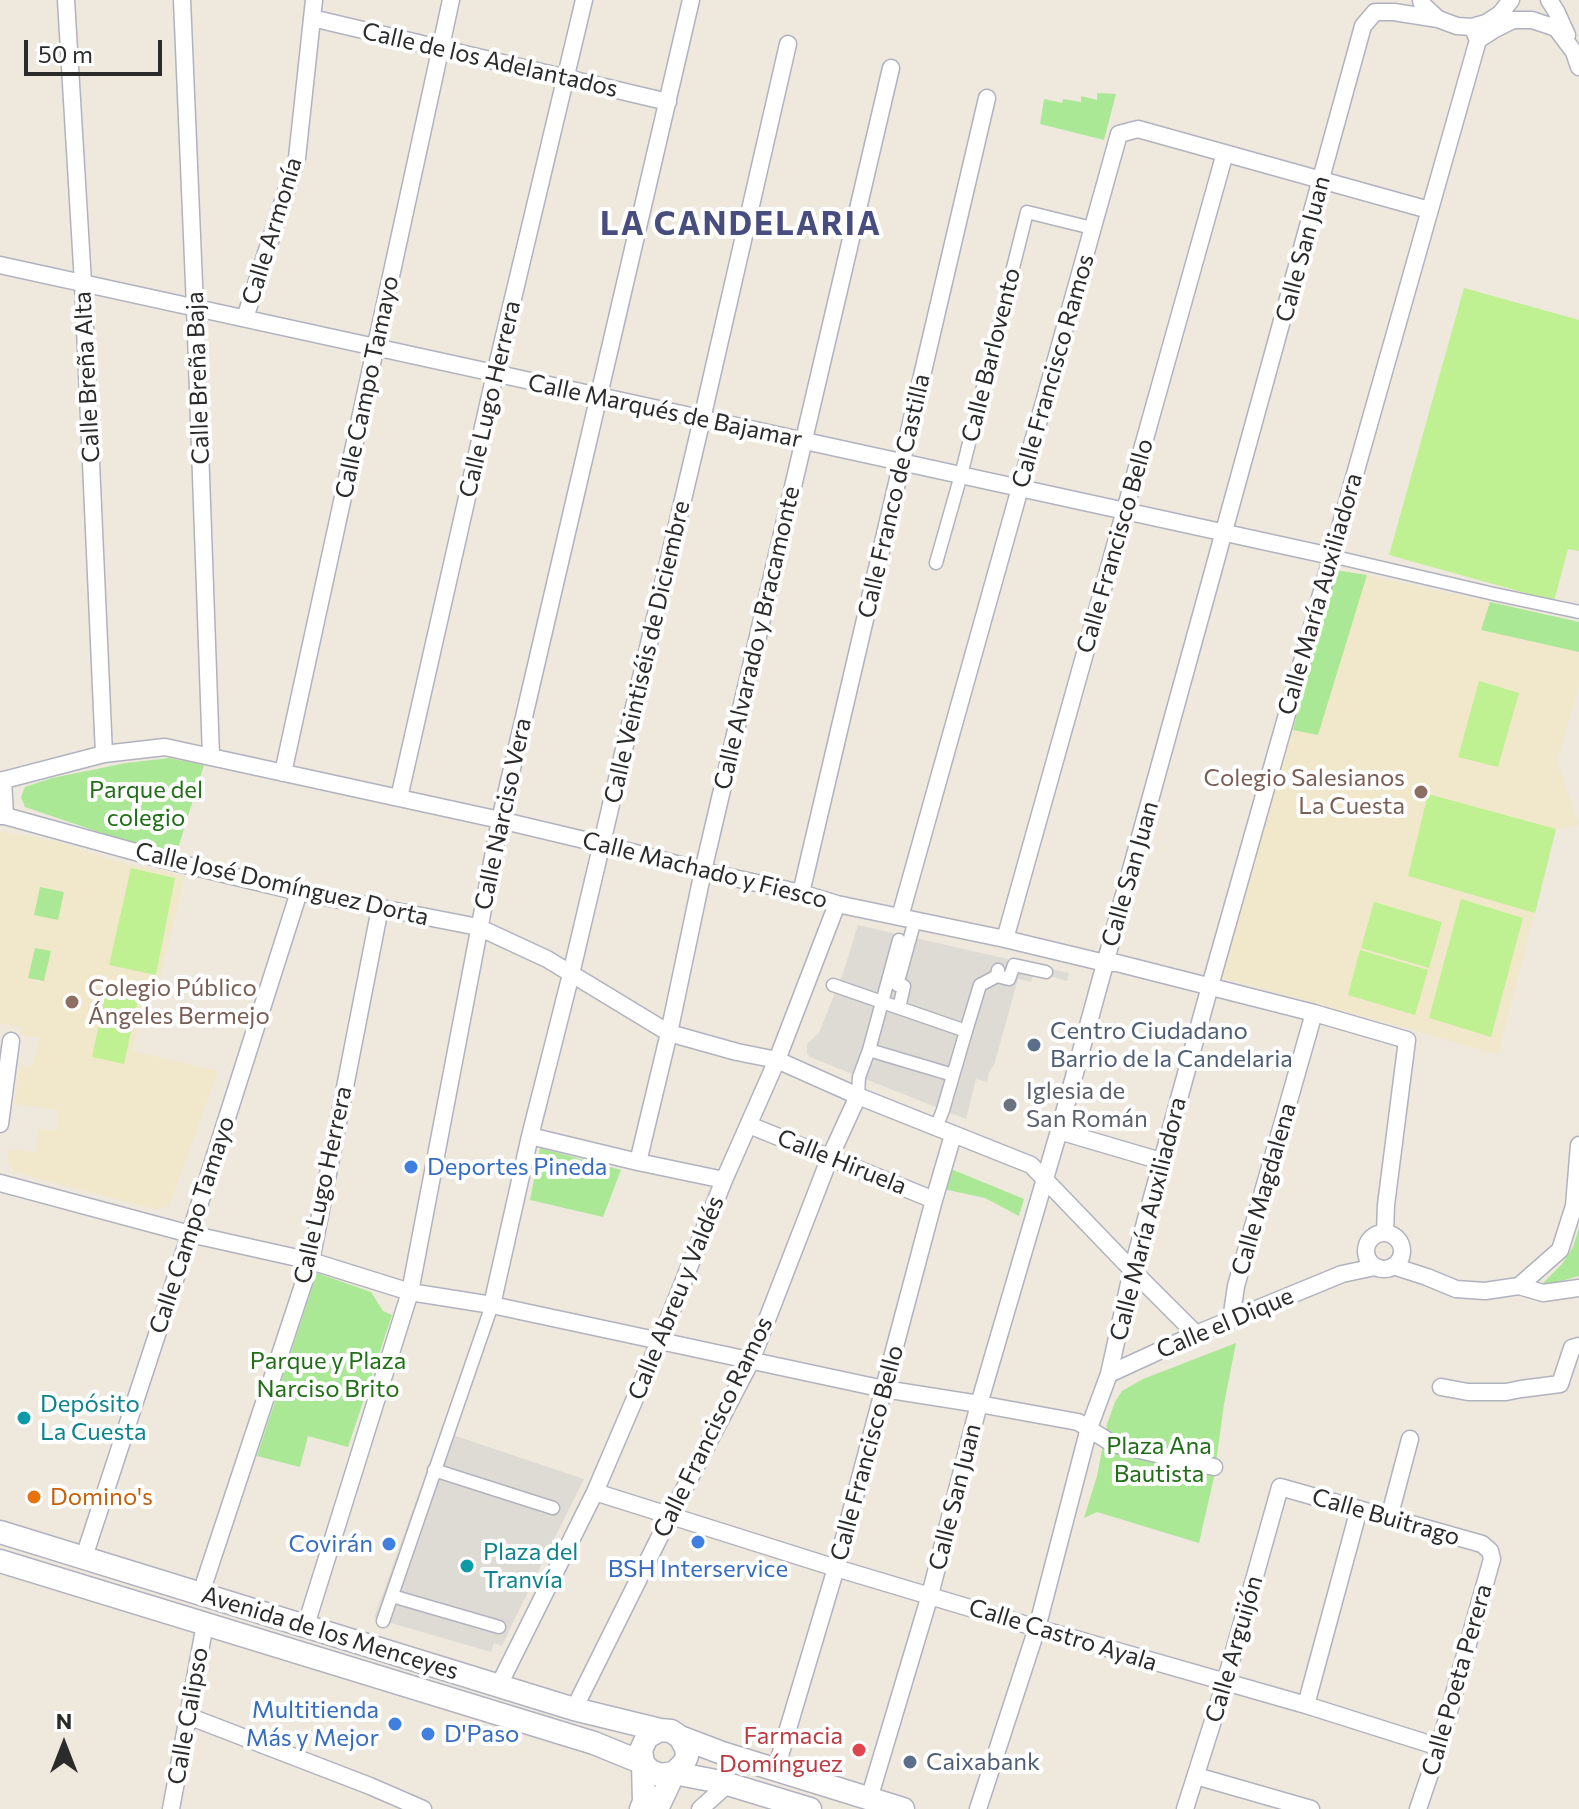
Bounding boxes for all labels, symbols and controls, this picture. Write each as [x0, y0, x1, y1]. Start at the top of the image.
street label: Calle de los Adelantados [359, 17, 621, 103]
scale bar [28, 24, 166, 74]
text: 50 m [38, 39, 93, 68]
street label: Calle Armonía [236, 154, 308, 308]
street label: Calle San Juan [1270, 173, 1336, 325]
district label: LA CANDELARIA [600, 205, 882, 243]
street label: Calle Francisco Ramos [1006, 251, 1100, 491]
street label: Calle Barlovento [955, 265, 1027, 445]
street label: Calle Campo Tamayo [329, 273, 405, 501]
street label: Calle Breña Alta [68, 291, 106, 463]
street label: Calle Breña Baja [181, 291, 215, 465]
street label: Calle Lugo Herrera [453, 298, 527, 500]
street label: Calle Marqués de Bajamar [525, 368, 805, 454]
street label: Calle Franco de Castilla [852, 371, 936, 621]
street label: Calle Francisco Bello [1071, 435, 1159, 657]
street label: Calle María Auxiliadora [1272, 470, 1368, 718]
street label: Calle Alvarado y Bracamonte [708, 483, 806, 793]
street label: Calle Veintiséis de Diciembre [598, 498, 696, 806]
street label: Calle Narciso Vera [469, 715, 537, 913]
place label: Colegio Salesianos La Cuesta [1204, 764, 1405, 820]
park label: Parque del colegio [89, 776, 203, 832]
marker: Colegio Salesianos La Cuesta [1412, 783, 1430, 801]
street label: Calle San Juan [1095, 798, 1165, 950]
street label: Calle Machado y Fiesco [580, 826, 830, 914]
street label: Calle José Domínguez Dorta [133, 836, 431, 932]
place label: Colegio Público Ángeles Bermejo [88, 974, 270, 1030]
marker: Colegio Público Ángeles Bermejo [63, 993, 81, 1011]
place label: Centro Ciudadano Barrio de la Candelaria [1050, 1017, 1293, 1073]
marker: Centro Ciudadano Barrio de la Candelaria [1025, 1036, 1043, 1054]
place label: Iglesia de San Román [1026, 1077, 1148, 1133]
street label: Calle Lugo Herrera [288, 1084, 358, 1286]
street label: Calle María Auxiliadora [1104, 1094, 1192, 1344]
marker: Iglesia de San Román [1001, 1096, 1019, 1114]
street label: Calle Magdalena [1226, 1099, 1302, 1279]
street label: Calle Campo Tamayo [143, 1113, 241, 1337]
street label: Calle Hiruela [773, 1123, 911, 1201]
place label: Deportes Pineda [427, 1153, 607, 1181]
marker: Deportes Pineda [402, 1158, 420, 1176]
street label: Calle Abreu y Valdés [622, 1192, 730, 1404]
street label: Calle el Dique [1152, 1281, 1298, 1365]
street label: Calle Francisco Ramos [647, 1312, 779, 1542]
street label: Calle Francisco Bello [824, 1342, 910, 1564]
park label: Parque y Plaza Narciso Brito [250, 1347, 406, 1403]
place label: Depósito La Cuesta [40, 1390, 147, 1446]
marker: Depósito La Cuesta [15, 1409, 33, 1427]
street label: Calle San Juan [923, 1421, 987, 1573]
park label: Plaza Ana Bautista [1106, 1432, 1212, 1488]
street label: Calle Buitrago [1309, 1482, 1463, 1552]
place label: Domino's [50, 1483, 153, 1511]
marker: Domino's [25, 1488, 43, 1506]
place label: Covirán [289, 1530, 373, 1558]
marker: BSH Interservice [689, 1533, 707, 1551]
marker: Covirán [380, 1535, 398, 1553]
place label: Plaza del Tranvía [483, 1538, 578, 1594]
place label: BSH Interservice [608, 1555, 788, 1583]
marker: Plaza del Tranvía [458, 1557, 476, 1575]
street label: Calle Arguijón [1199, 1572, 1269, 1726]
street label: Avenida de los Menceyes [198, 1580, 462, 1686]
street label: Calle Poeta Perera [1416, 1581, 1498, 1779]
street label: Calle Castro Ayala [965, 1593, 1161, 1677]
street label: Calle Calipso [162, 1645, 214, 1787]
place label: Multitienda Más y Mejor [246, 1696, 379, 1752]
north arrow [24, 1705, 104, 1785]
text: N [56, 1707, 72, 1734]
marker: Multitienda Más y Mejor [386, 1715, 404, 1733]
place label: D'Paso [444, 1720, 519, 1748]
place label: Farmacia Domínguez [719, 1722, 843, 1778]
marker: D'Paso [419, 1725, 437, 1743]
marker: Farmacia Domínguez [850, 1741, 868, 1759]
place label: Caixabank [926, 1748, 1040, 1776]
marker: Caixabank [901, 1753, 919, 1771]

